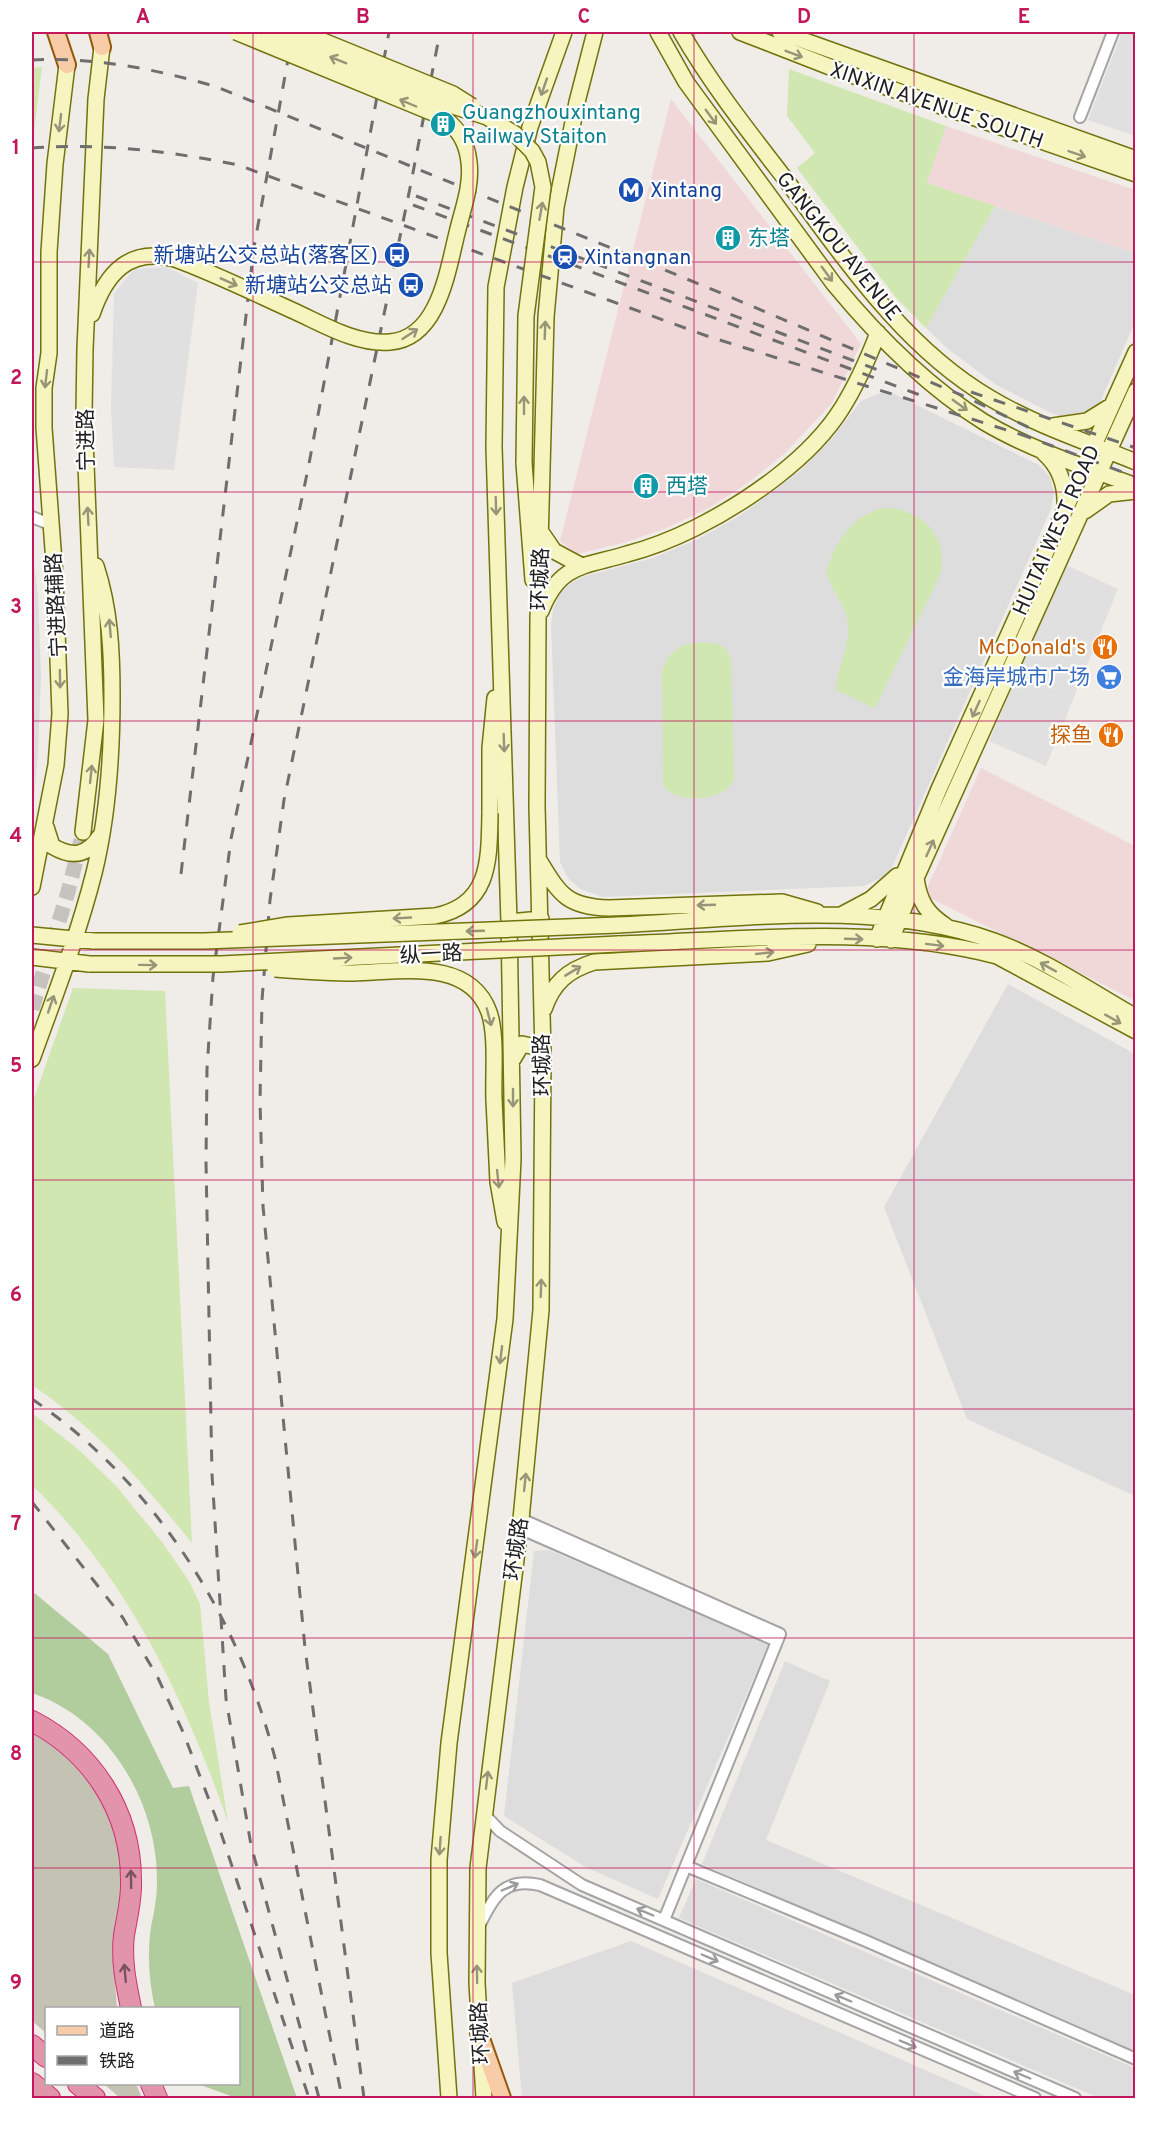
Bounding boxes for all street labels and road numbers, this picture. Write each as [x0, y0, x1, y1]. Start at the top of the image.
street label: XINXIN AVENUE SOUTH [826, 57, 1047, 156]
street label: GANGKOU AVENUE [769, 167, 906, 327]
street label: 宁进路 [73, 408, 102, 472]
street label: HUITAI WEST ROAD [1008, 441, 1107, 620]
street label: 环城路 [527, 547, 556, 611]
street label: 宁进路辅路 [41, 552, 74, 658]
street label: 纵一路 [399, 940, 463, 971]
street label: 环城路 [529, 1033, 558, 1097]
street label: 环城路 [500, 1516, 535, 1582]
street label: 环城路 [466, 2001, 497, 2065]

